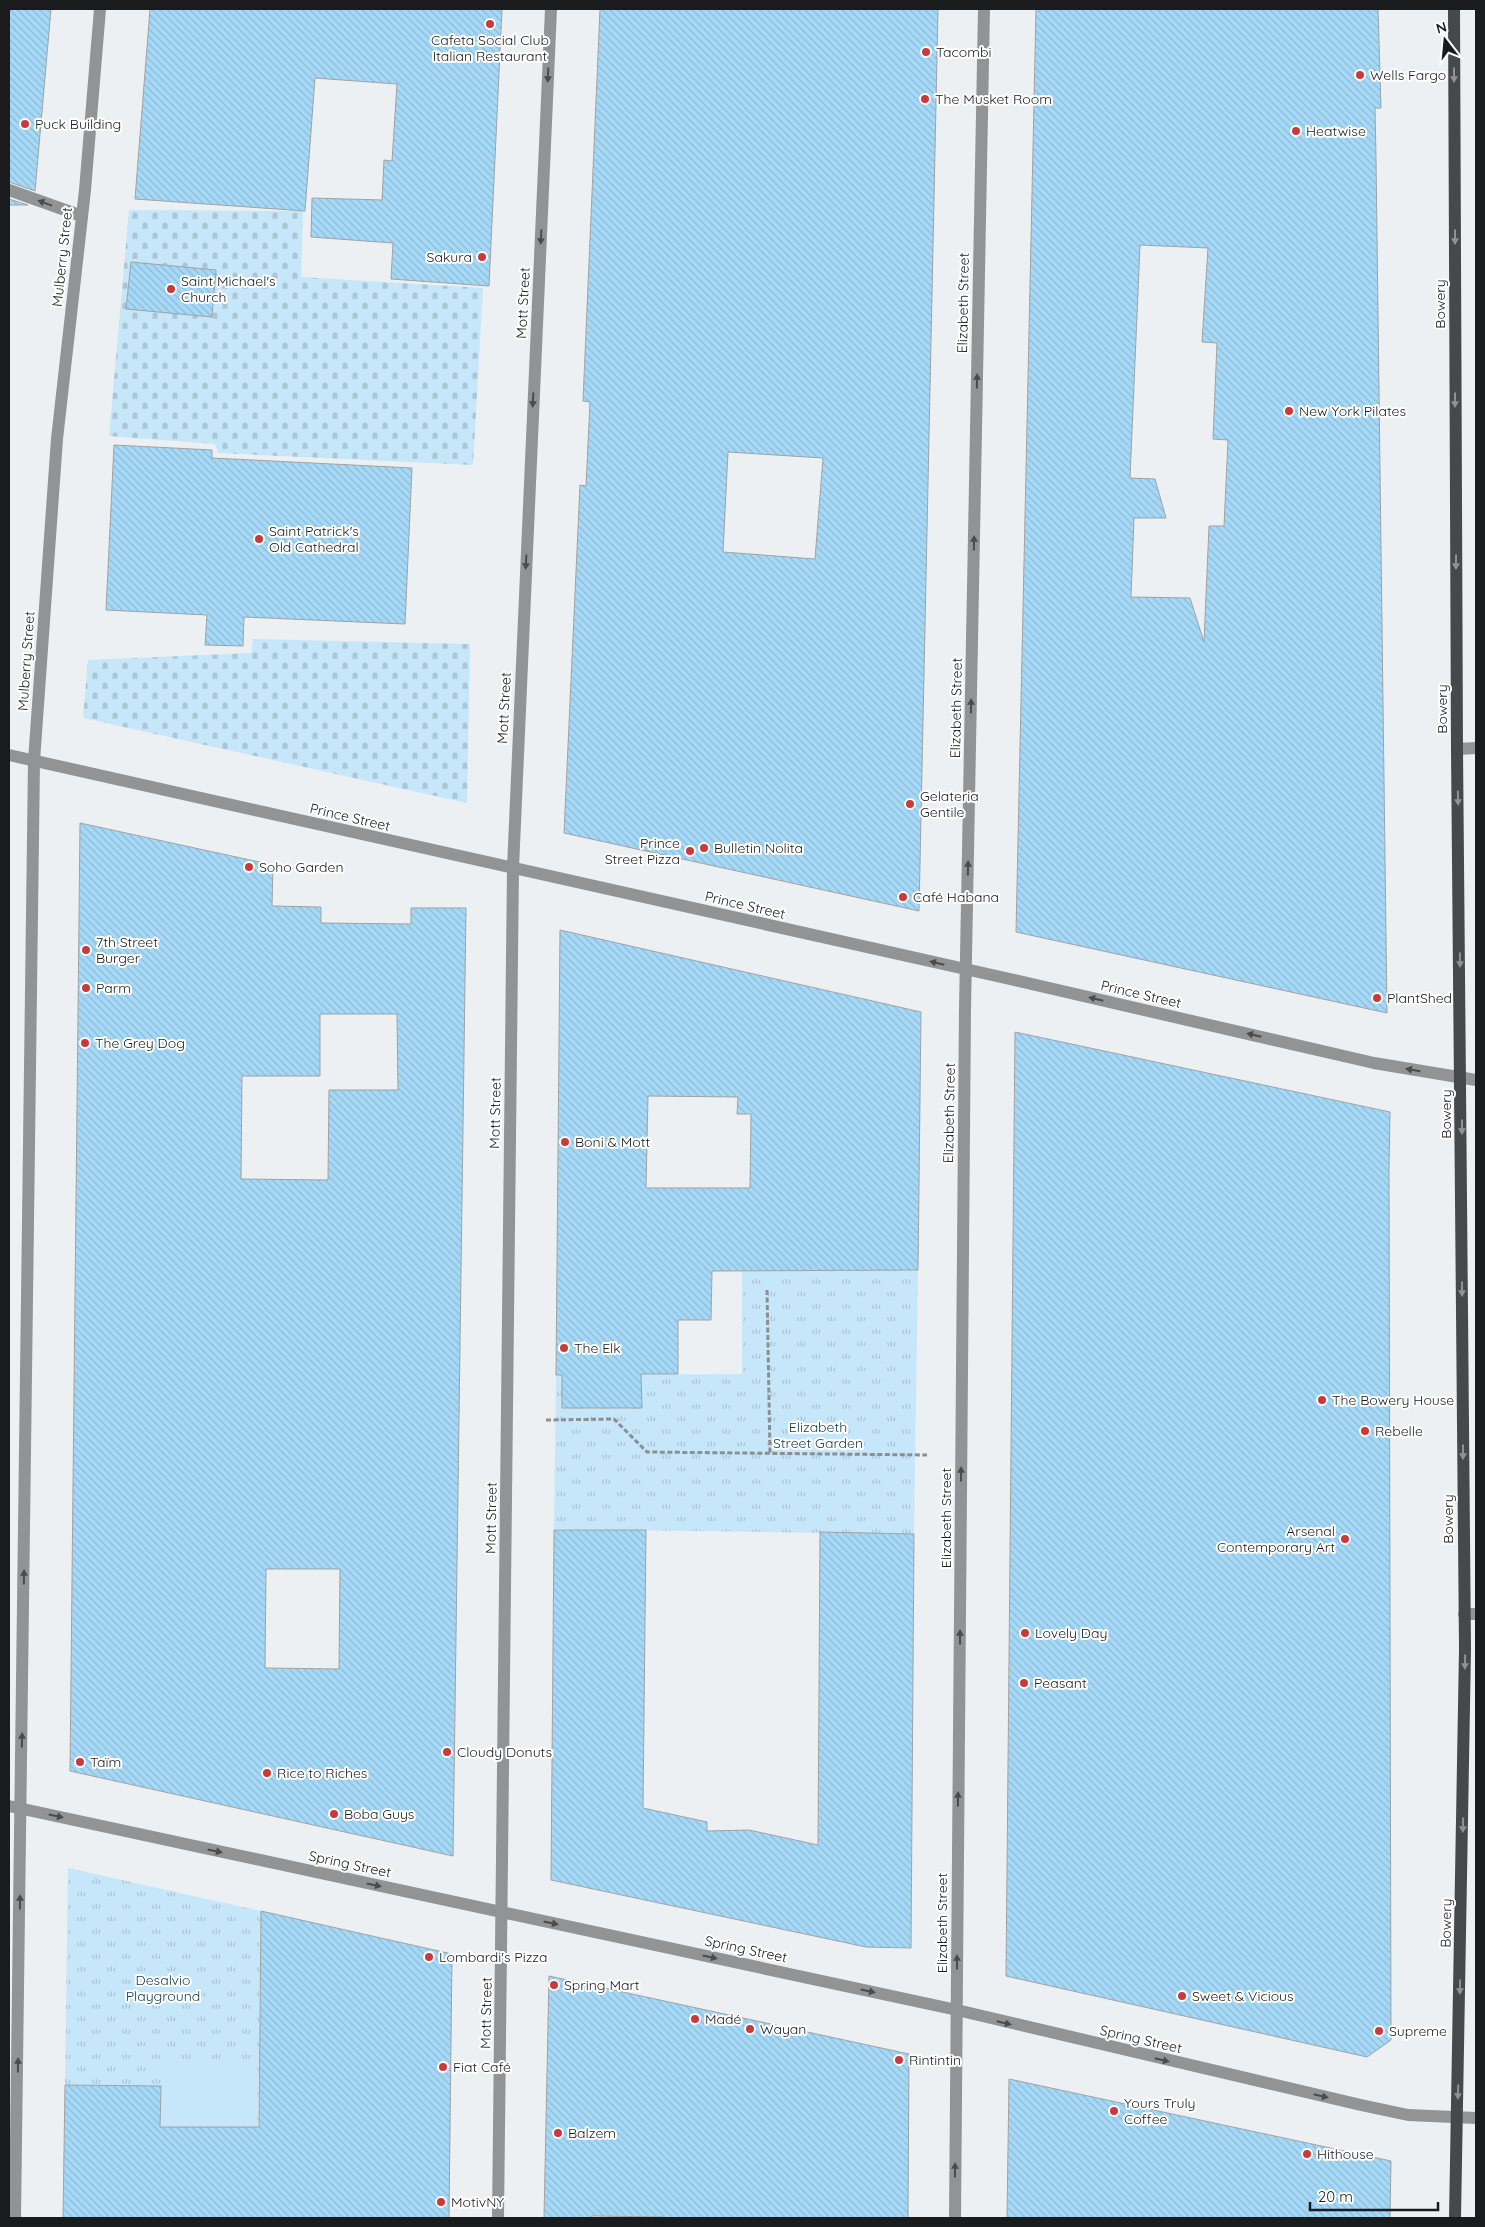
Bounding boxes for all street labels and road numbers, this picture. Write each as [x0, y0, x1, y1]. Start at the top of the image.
street label: Mulberry Street [48, 206, 76, 308]
street label: Elizabeth Street [953, 252, 973, 353]
street label: Mott Street [512, 267, 534, 339]
street label: Bowery [1431, 279, 1449, 329]
street label: Mulberry Street [14, 610, 38, 711]
street label: Elizabeth Street [946, 657, 966, 758]
street label: Mott Street [493, 672, 515, 744]
street label: Bowery [1433, 684, 1451, 734]
street label: Prince Street [308, 799, 392, 835]
street label: Prince Street [703, 887, 787, 923]
street label: Prince Street [1099, 976, 1183, 1012]
street label: Elizabeth Street [939, 1062, 959, 1163]
street label: Mott Street [485, 1077, 505, 1149]
street label: Bowery [1437, 1089, 1455, 1139]
street label: Elizabeth Street [937, 1467, 955, 1568]
street label: Mott Street [481, 1482, 501, 1554]
street label: Bowery [1439, 1494, 1457, 1544]
street label: Spring Street [307, 1847, 393, 1882]
street label: Elizabeth Street [933, 1872, 951, 1973]
street label: Bowery [1437, 1898, 1455, 1948]
street label: Spring Street [703, 1932, 789, 1967]
street label: Mott Street [476, 1977, 496, 2049]
street label: Spring Street [1098, 2021, 1184, 2057]

